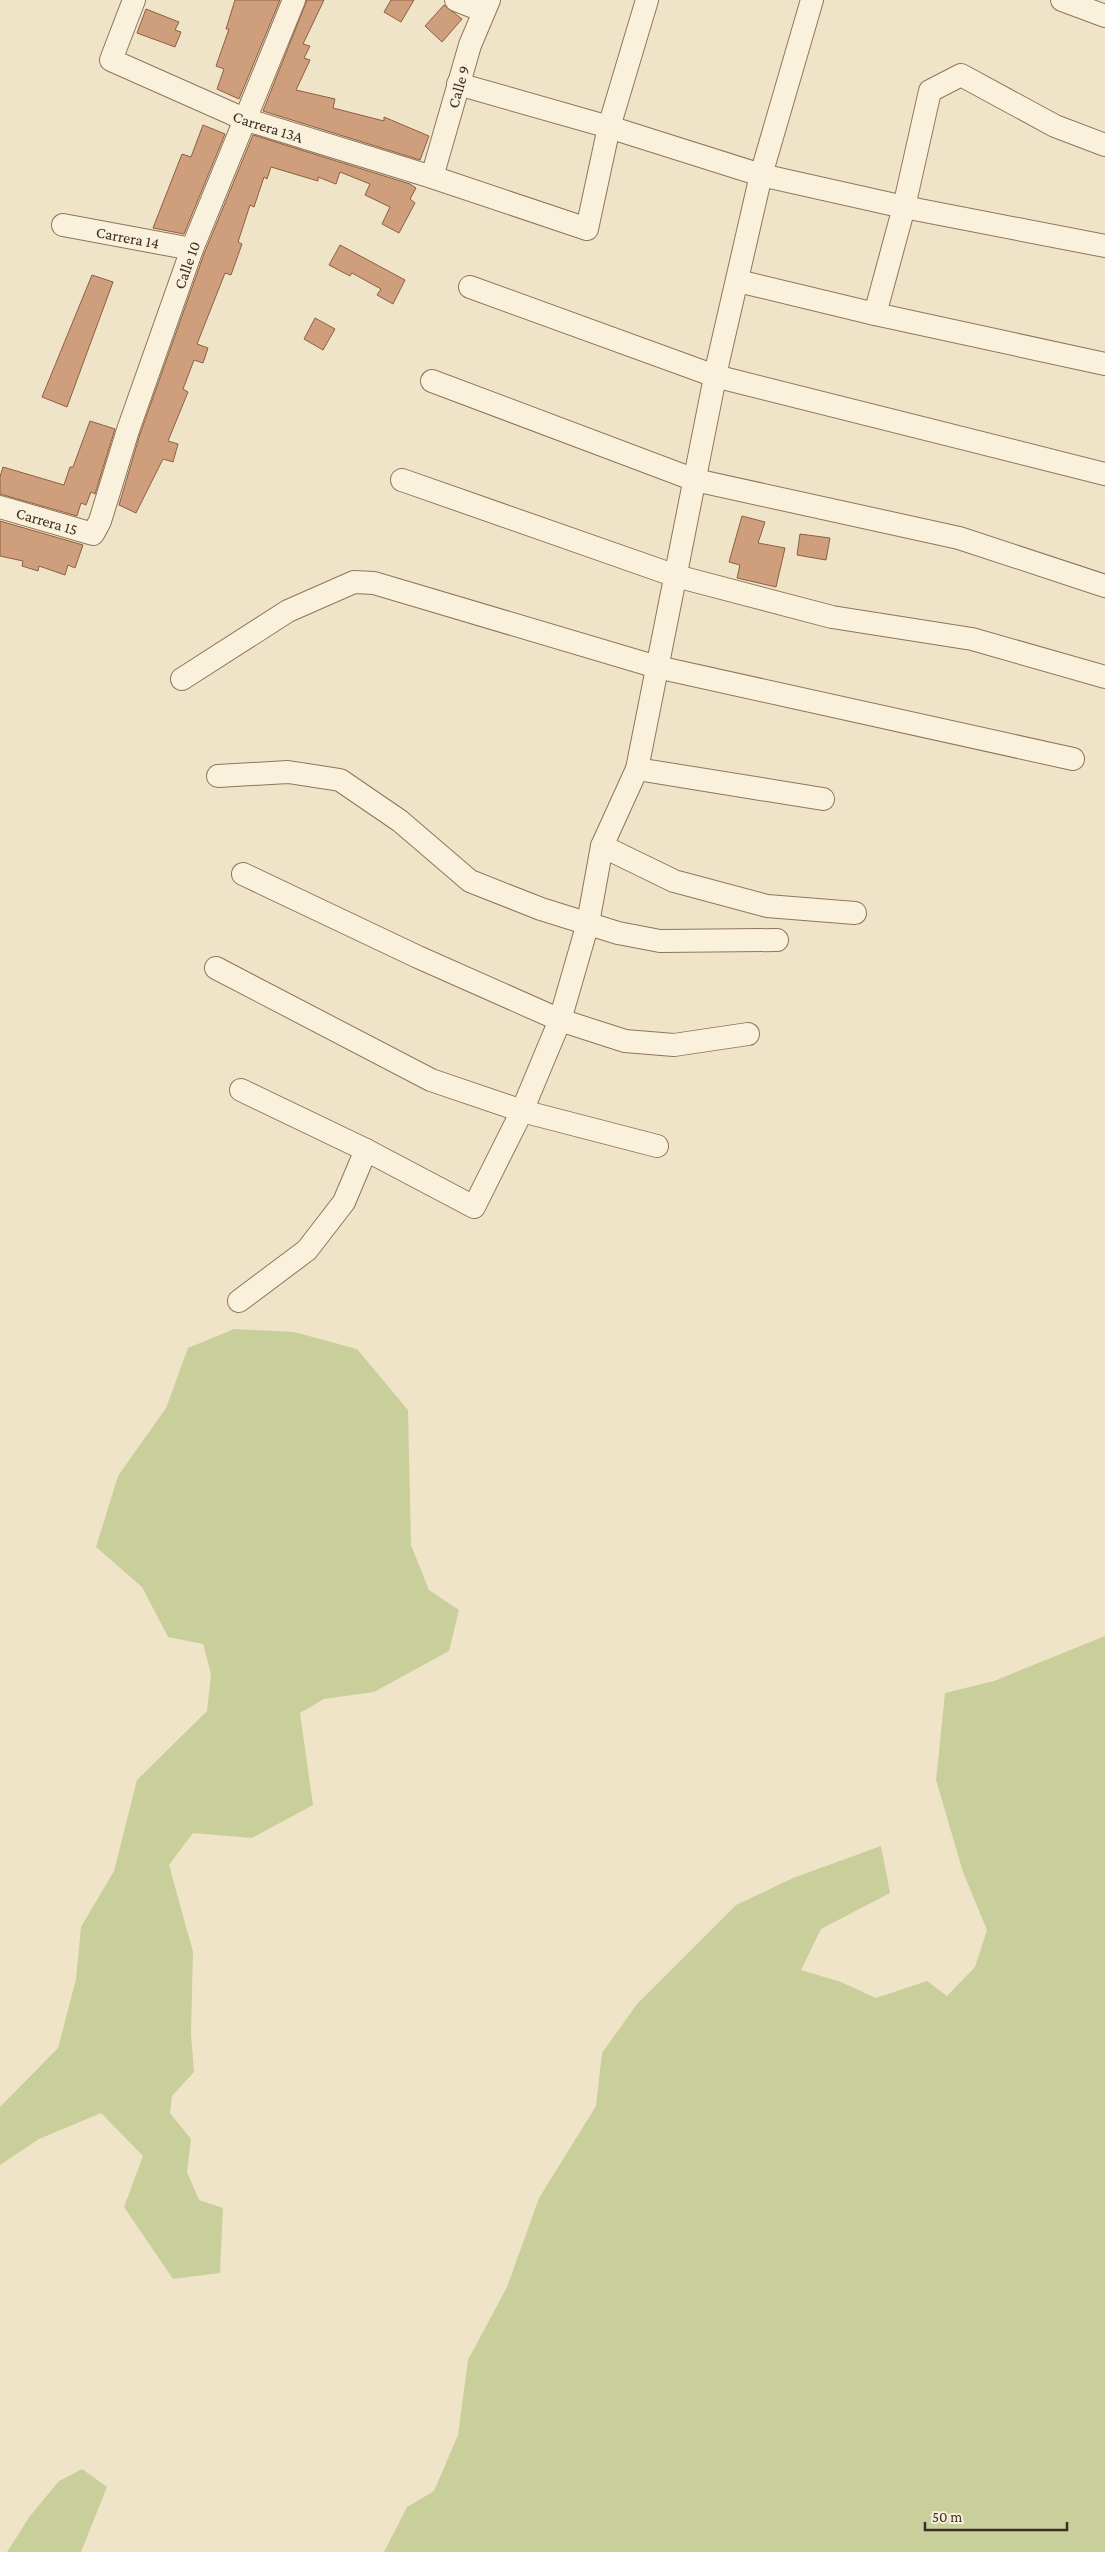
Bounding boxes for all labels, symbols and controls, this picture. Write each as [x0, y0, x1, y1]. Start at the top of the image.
street label: Calle 9 [444, 64, 473, 110]
street label: Carrera 13A [230, 107, 306, 146]
street label: Carrera 14 [95, 223, 161, 252]
street label: Calle 10 [171, 239, 203, 291]
street label: Carrera 15 [14, 504, 80, 538]
scale bar [925, 2500, 1068, 2532]
text: 50 m [932, 2509, 962, 2525]

